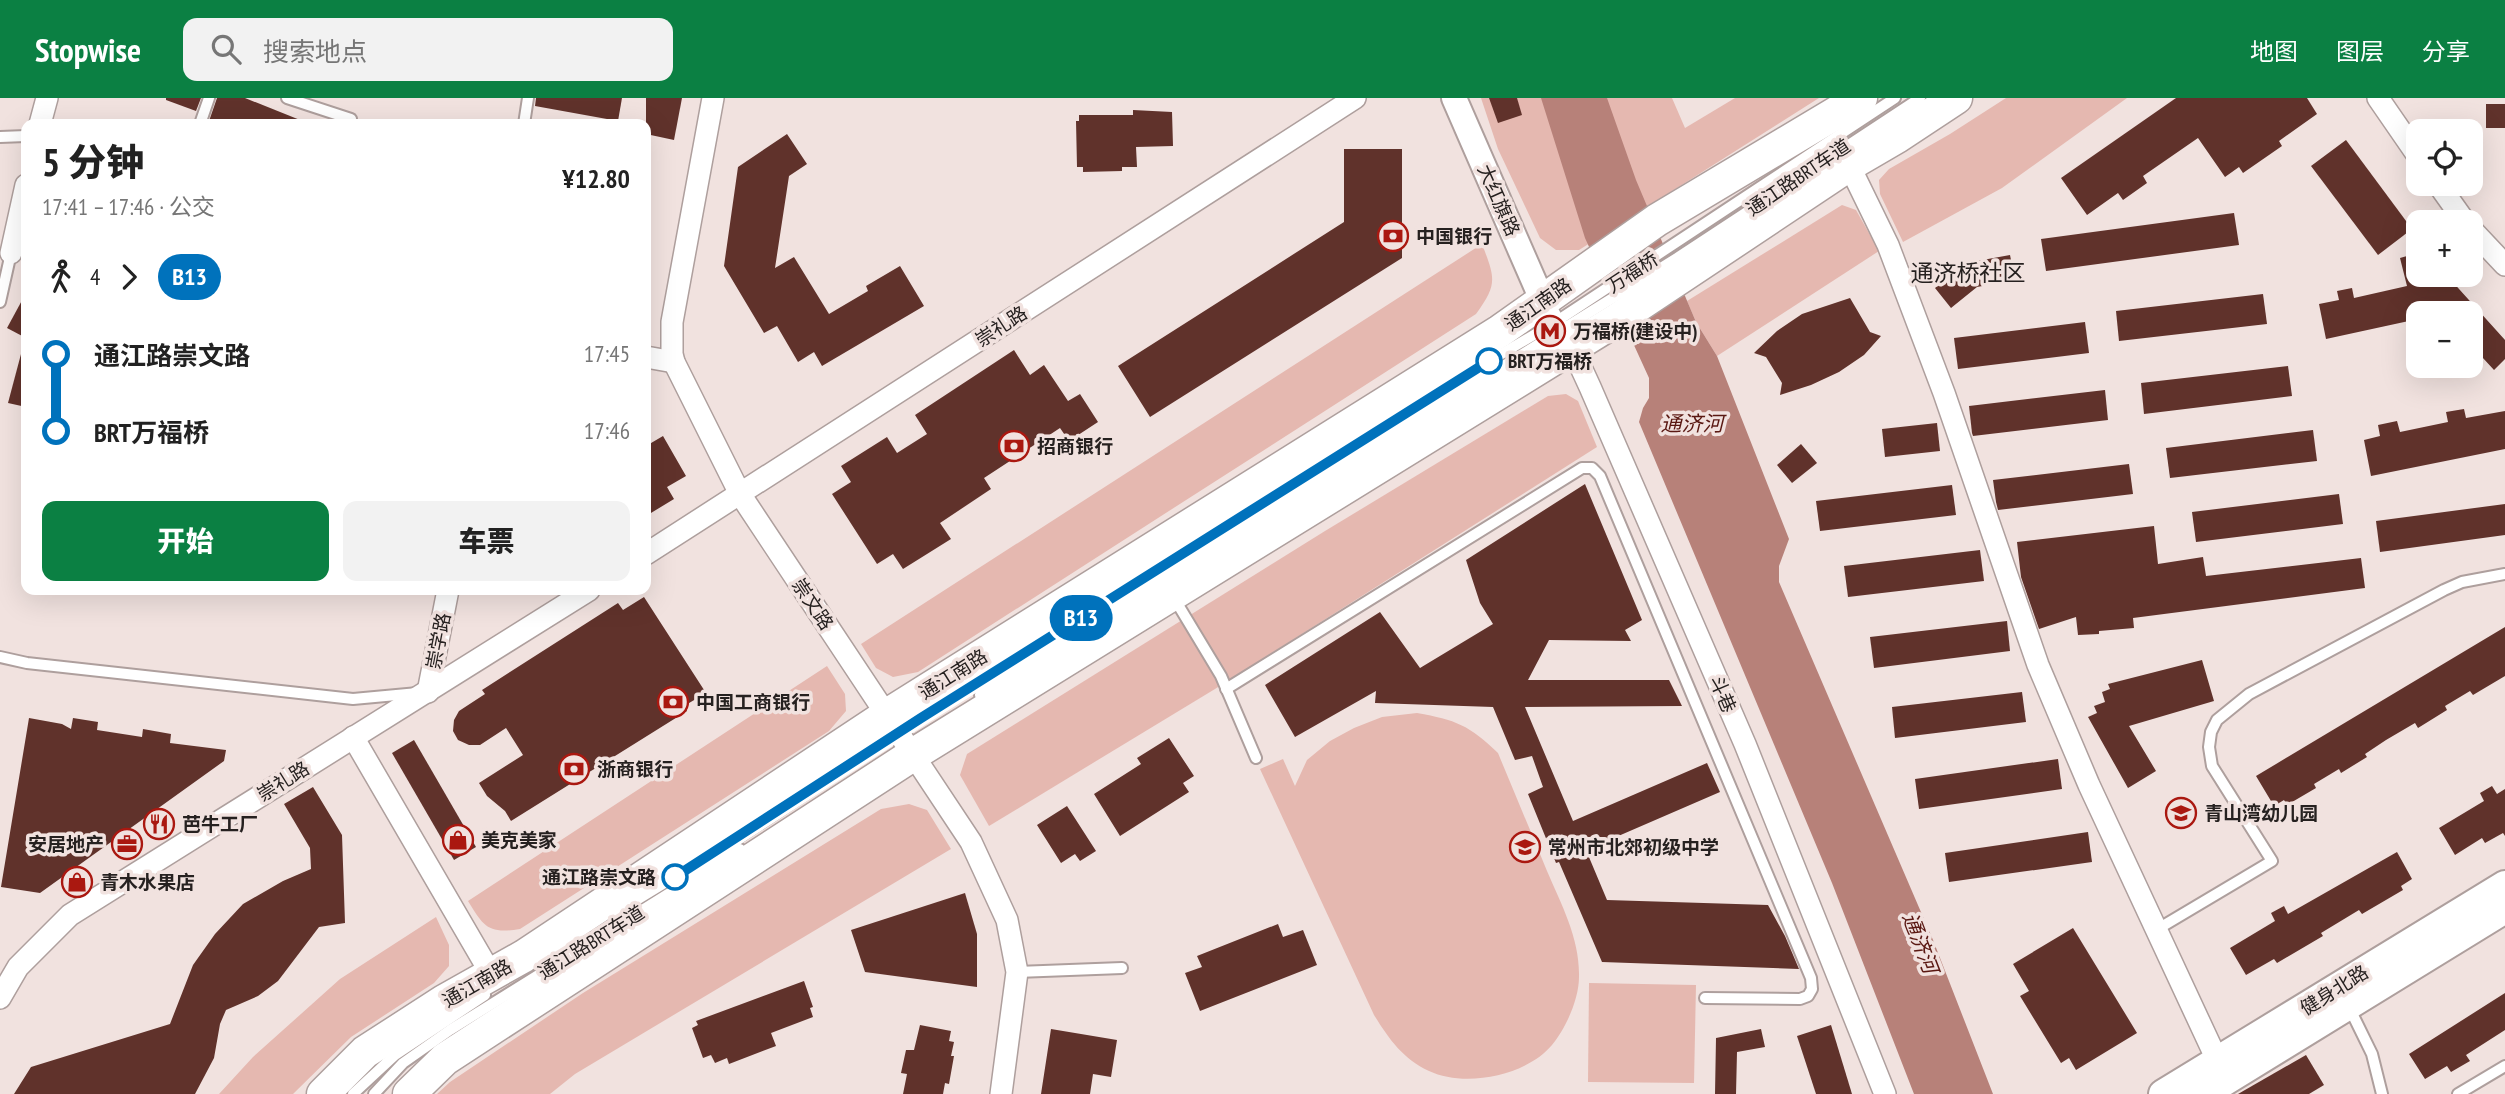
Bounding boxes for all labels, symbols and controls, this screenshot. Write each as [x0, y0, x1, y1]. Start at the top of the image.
search box [183, 18, 673, 81]
text: Stopwise [35, 28, 141, 71]
icon: search [207, 30, 245, 68]
text: 搜索地点 [263, 35, 367, 68]
text: 地图 [2250, 36, 2298, 67]
text: 图层 [2336, 36, 2384, 67]
text: 分享 [2422, 36, 2470, 67]
map controls [2406, 119, 2483, 378]
button: locate [2406, 119, 2483, 196]
street label: 通江路BRT车道 [1741, 133, 1855, 221]
text: 5 分钟 [42, 137, 144, 186]
street label: 大红旗路 [1473, 160, 1525, 240]
text: ¥12.80 [562, 162, 630, 195]
text: 17:41 – 17:46 · 公交 [42, 192, 215, 221]
button: + [2406, 210, 2483, 287]
bank icon: 中国银行 [1376, 219, 1410, 253]
place label: 中国银行 [1416, 224, 1492, 248]
street label: 万福桥 [1602, 246, 1662, 298]
icon: walk [42, 258, 80, 296]
icon: forward [110, 258, 148, 296]
district label: 通济桥社区 [1911, 258, 2026, 287]
text: B13 [172, 261, 207, 292]
text: 4 [90, 262, 100, 291]
street label: 通江南路 [1500, 272, 1576, 336]
street label: 崇礼路 [971, 300, 1031, 352]
button: − [2406, 301, 2483, 378]
metro station icon: 万福桥(建设中) [1533, 314, 1567, 348]
place label: 万福桥(建设中) [1573, 319, 1698, 343]
text: 通江路崇文路 [94, 339, 250, 372]
text: 17:45 [584, 339, 630, 368]
marker: BRT万福桥 [1476, 348, 1502, 374]
place label: BRT万福桥 [1508, 349, 1592, 373]
water label: 通济河 [1661, 410, 1727, 437]
text: BRT万福桥 [94, 416, 209, 449]
text: 17:46 [584, 416, 630, 445]
bank icon: 招商银行 [997, 429, 1031, 463]
place label: 招商银行 [1037, 434, 1113, 458]
button: 开始 [42, 501, 329, 581]
button: 车票 [343, 501, 630, 581]
street label: 崇文路 [787, 574, 839, 634]
line badge: B13 [1041, 595, 1121, 641]
text: B13 [1064, 602, 1098, 633]
street label: 崇学路 [421, 611, 455, 671]
street label: 通江南路 [914, 644, 992, 704]
street label: 斗巷 [1705, 672, 1741, 716]
bank icon: 中国工商银行 [656, 685, 690, 719]
place label: 中国工商银行 [696, 690, 810, 714]
bank icon: 浙商银行 [557, 752, 591, 786]
street label: 崇礼路 [252, 756, 314, 806]
place label: 浙商银行 [597, 757, 673, 781]
school or university icon: 青山湾幼儿园 [2164, 796, 2198, 830]
place label: 青山湾幼儿园 [2204, 801, 2318, 825]
restaurant icon: 芭牛工厂 [142, 807, 176, 841]
place label: 芭牛工厂 [182, 812, 258, 836]
shop icon: 美克美家 [441, 823, 475, 857]
office icon: 安居地产 [110, 827, 144, 861]
place label: 美克美家 [481, 828, 557, 852]
school or university icon: 常州市北郊初级中学 [1508, 830, 1542, 864]
place label: 安居地产 [28, 832, 104, 856]
place label: 常州市北郊初级中学 [1548, 835, 1719, 859]
marker: 通江路崇文路 [662, 864, 688, 890]
shop icon: 青木水果店 [60, 865, 94, 899]
place label: 通江路崇文路 [542, 865, 656, 889]
place label: 青木水果店 [100, 870, 195, 894]
street label: 通江路BRT车道 [533, 900, 649, 984]
water label: 通济河 [1897, 909, 1946, 981]
street label: 通江南路 [438, 954, 516, 1012]
street label: 健身北路 [2295, 960, 2373, 1020]

